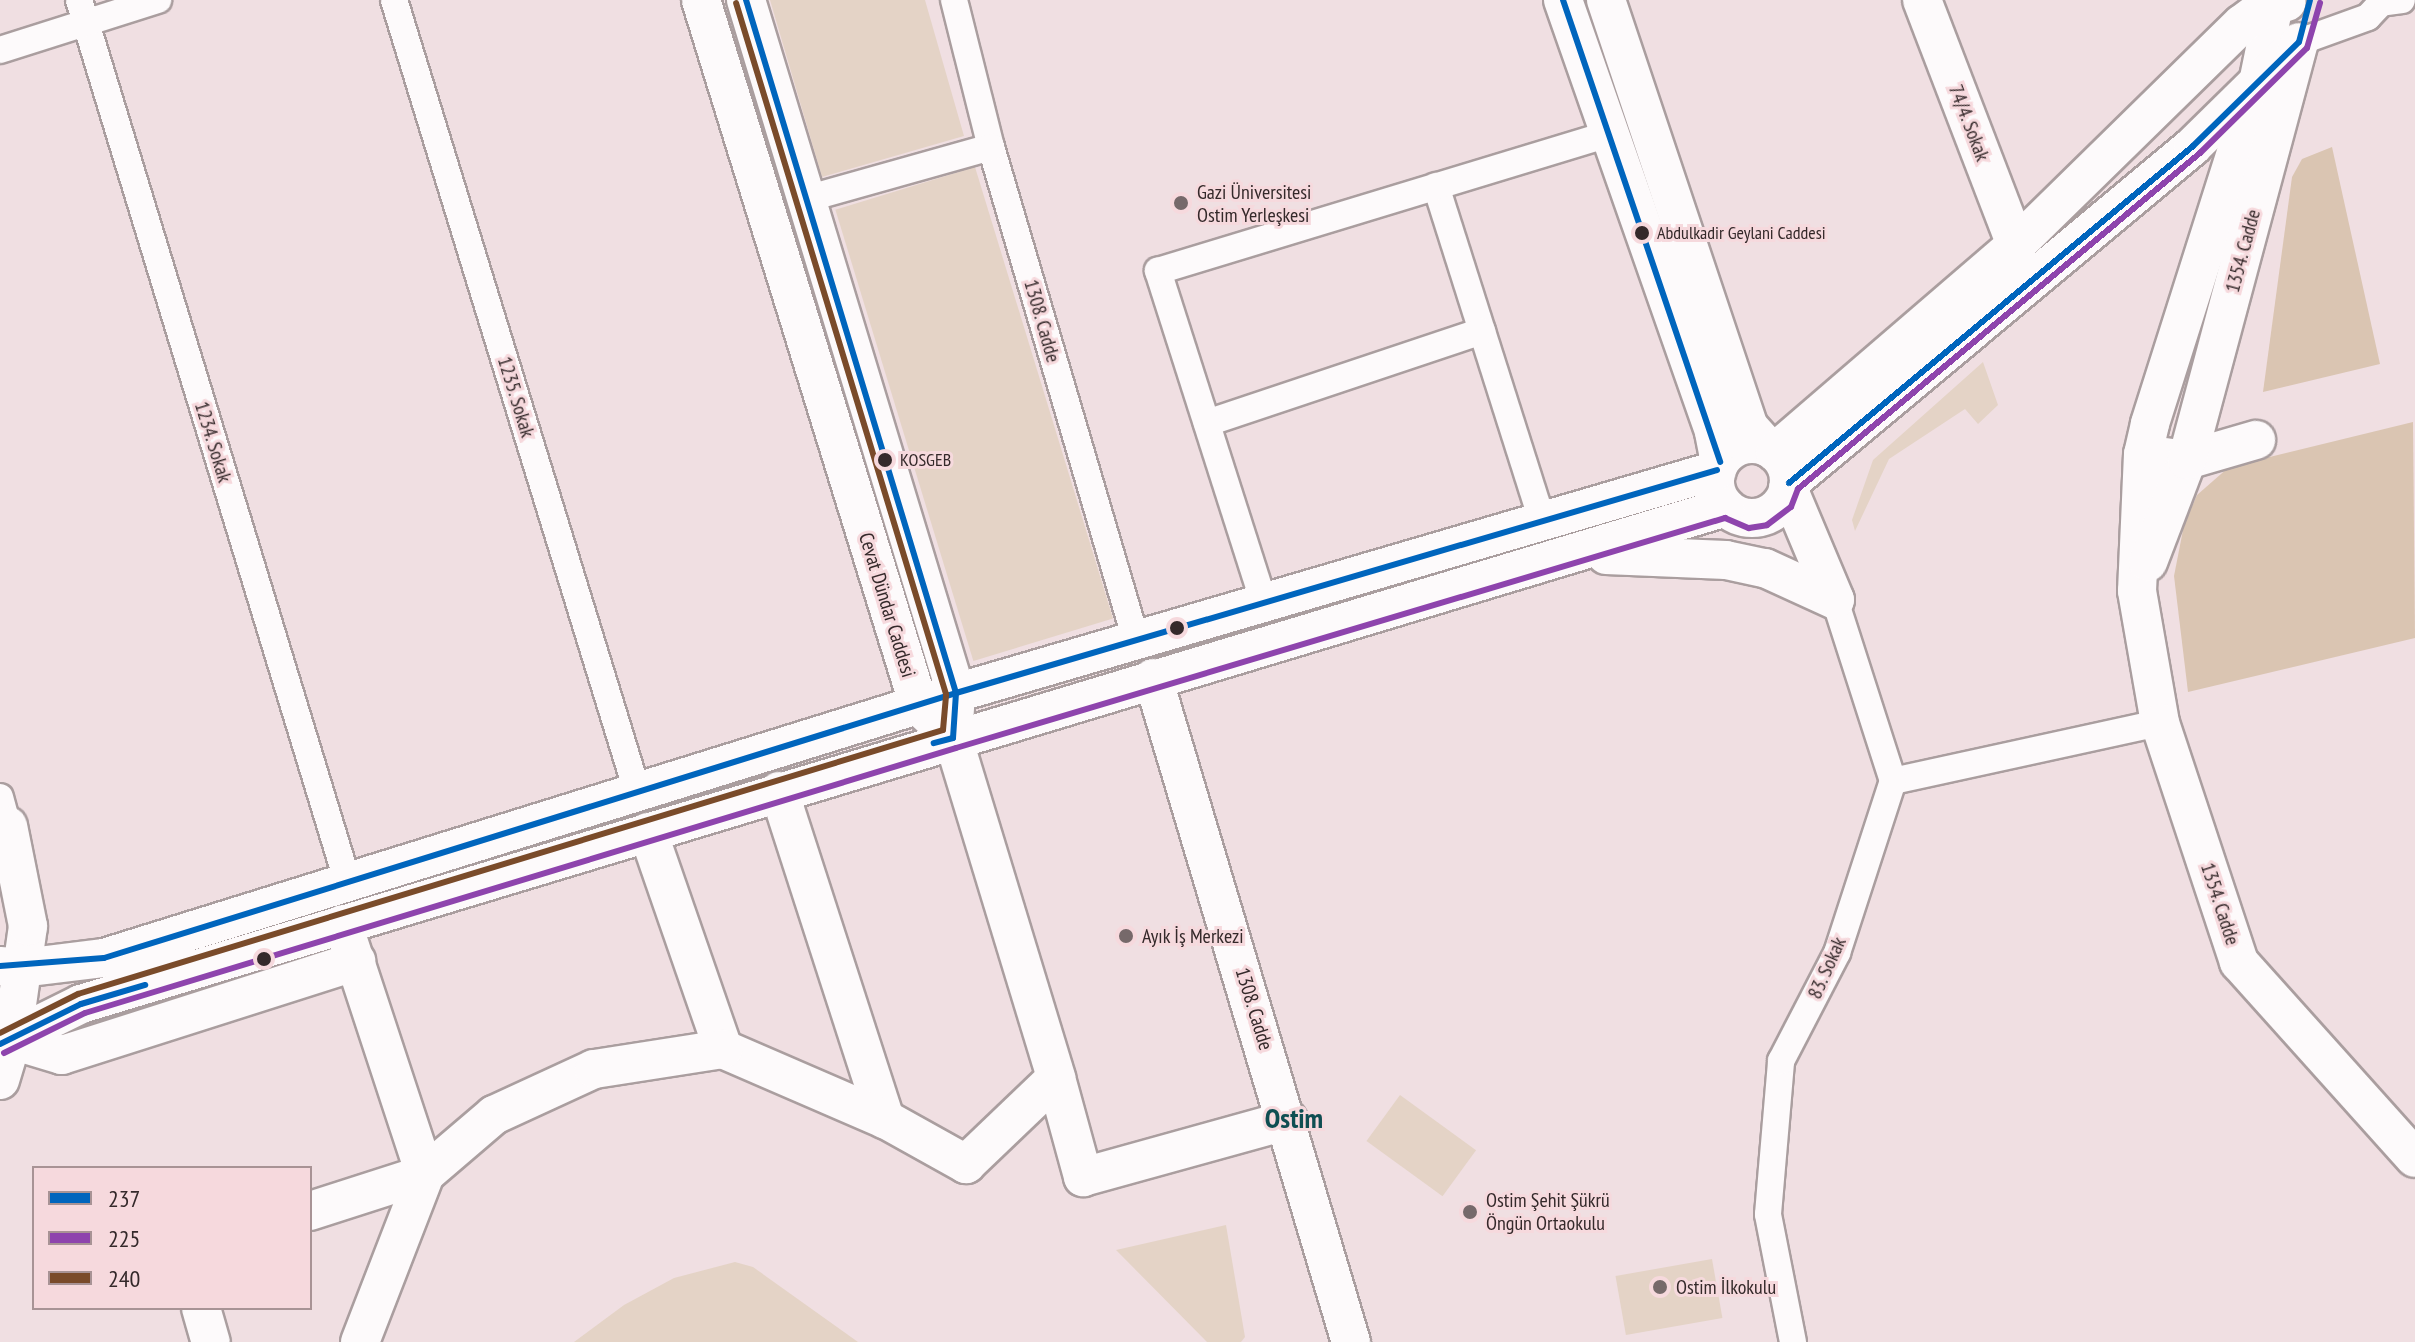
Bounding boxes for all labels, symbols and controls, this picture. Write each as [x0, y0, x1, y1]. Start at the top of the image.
street label: 74/4. Sokak [1943, 81, 1995, 165]
place label: Gazi Üniversitesi Ostim Yerleşkesi [1197, 180, 1311, 227]
marker: Gazi Üniversitesi Ostim Yerleşkesi [1172, 194, 1190, 212]
street label: 1354. Cadde [2220, 206, 2266, 296]
place label: Abdulkadir Geylani Caddesi [1657, 222, 1826, 244]
marker: Abdulkadir Geylani Caddesi [1634, 225, 1650, 241]
street label: 1308. Cadde [1019, 276, 1065, 366]
street label: 1235. Sokak [492, 353, 540, 441]
street label: 1234. Sokak [189, 398, 237, 486]
place label: KOSGEB [900, 449, 951, 471]
marker: KOSGEB [877, 452, 893, 468]
street label: Cevat Dündar Caddesi [854, 530, 920, 680]
unlabelled marker [1169, 620, 1185, 636]
street label: 1354. Cadde [2195, 859, 2245, 949]
place label: Ayık İş Merkezi [1142, 924, 1244, 948]
marker: Ayık İş Merkezi [1117, 927, 1135, 945]
street label: 83. Sokak [1803, 933, 1851, 1003]
unlabelled marker [256, 951, 272, 967]
street label: 1308. Cadde [1230, 964, 1278, 1054]
district label: Ostim [1265, 1101, 1323, 1135]
legend [32, 1166, 312, 1310]
text: 237 [108, 1183, 140, 1214]
place label: Ostim Şehit Şükrü Öngün Ortaokulu [1486, 1188, 1610, 1235]
marker: Ostim Şehit Şükrü Öngün Ortaokulu [1461, 1203, 1479, 1221]
text: 225 [108, 1223, 140, 1254]
text: 240 [108, 1263, 140, 1294]
place label: Ostim İlkokulu [1676, 1275, 1776, 1299]
marker: Ostim İlkokulu [1651, 1278, 1669, 1296]

